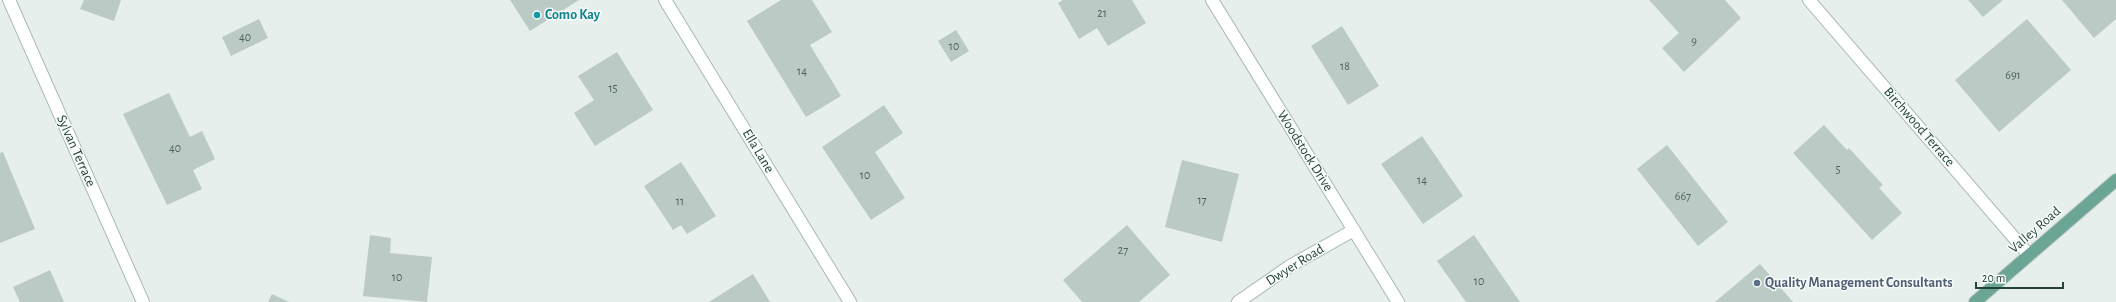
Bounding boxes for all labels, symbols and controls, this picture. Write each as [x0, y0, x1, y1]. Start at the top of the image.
house number: 21 [1097, 7, 1107, 19]
place label: Como Kay [545, 8, 601, 22]
marker: Como Kay [532, 10, 542, 20]
house number: 40 [239, 31, 251, 43]
house number: 9 [1691, 35, 1697, 47]
house number: 10 [949, 40, 959, 52]
house number: 18 [1340, 60, 1350, 72]
house number: 14 [797, 65, 807, 77]
house number: 691 [2005, 69, 2021, 81]
house number: 15 [608, 82, 618, 94]
street label: Birchwood Terrace [1881, 85, 1957, 169]
street label: Woodstock Drive [1275, 108, 1335, 194]
street label: Sylvan Terrace [54, 113, 98, 189]
street label: Ella Lane [740, 127, 776, 175]
house number: 40 [169, 142, 181, 154]
house number: 5 [1835, 163, 1841, 175]
house number: 10 [860, 169, 870, 181]
house number: 14 [1417, 174, 1427, 186]
house number: 667 [1675, 190, 1691, 202]
house number: 17 [1197, 194, 1207, 206]
house number: 11 [676, 195, 684, 207]
street label: Valley Road [2007, 204, 2063, 256]
street label: Dwyer Road [1264, 242, 1326, 288]
house number: 27 [1118, 244, 1128, 256]
scale bar [1976, 264, 2063, 290]
house number: 10 [392, 271, 402, 283]
text: 20 m [1982, 272, 2005, 284]
house number: 10 [1474, 275, 1484, 287]
place label: Quality Management Consultants [1765, 276, 1953, 290]
marker: Quality Management Consultants [1752, 278, 1762, 288]

